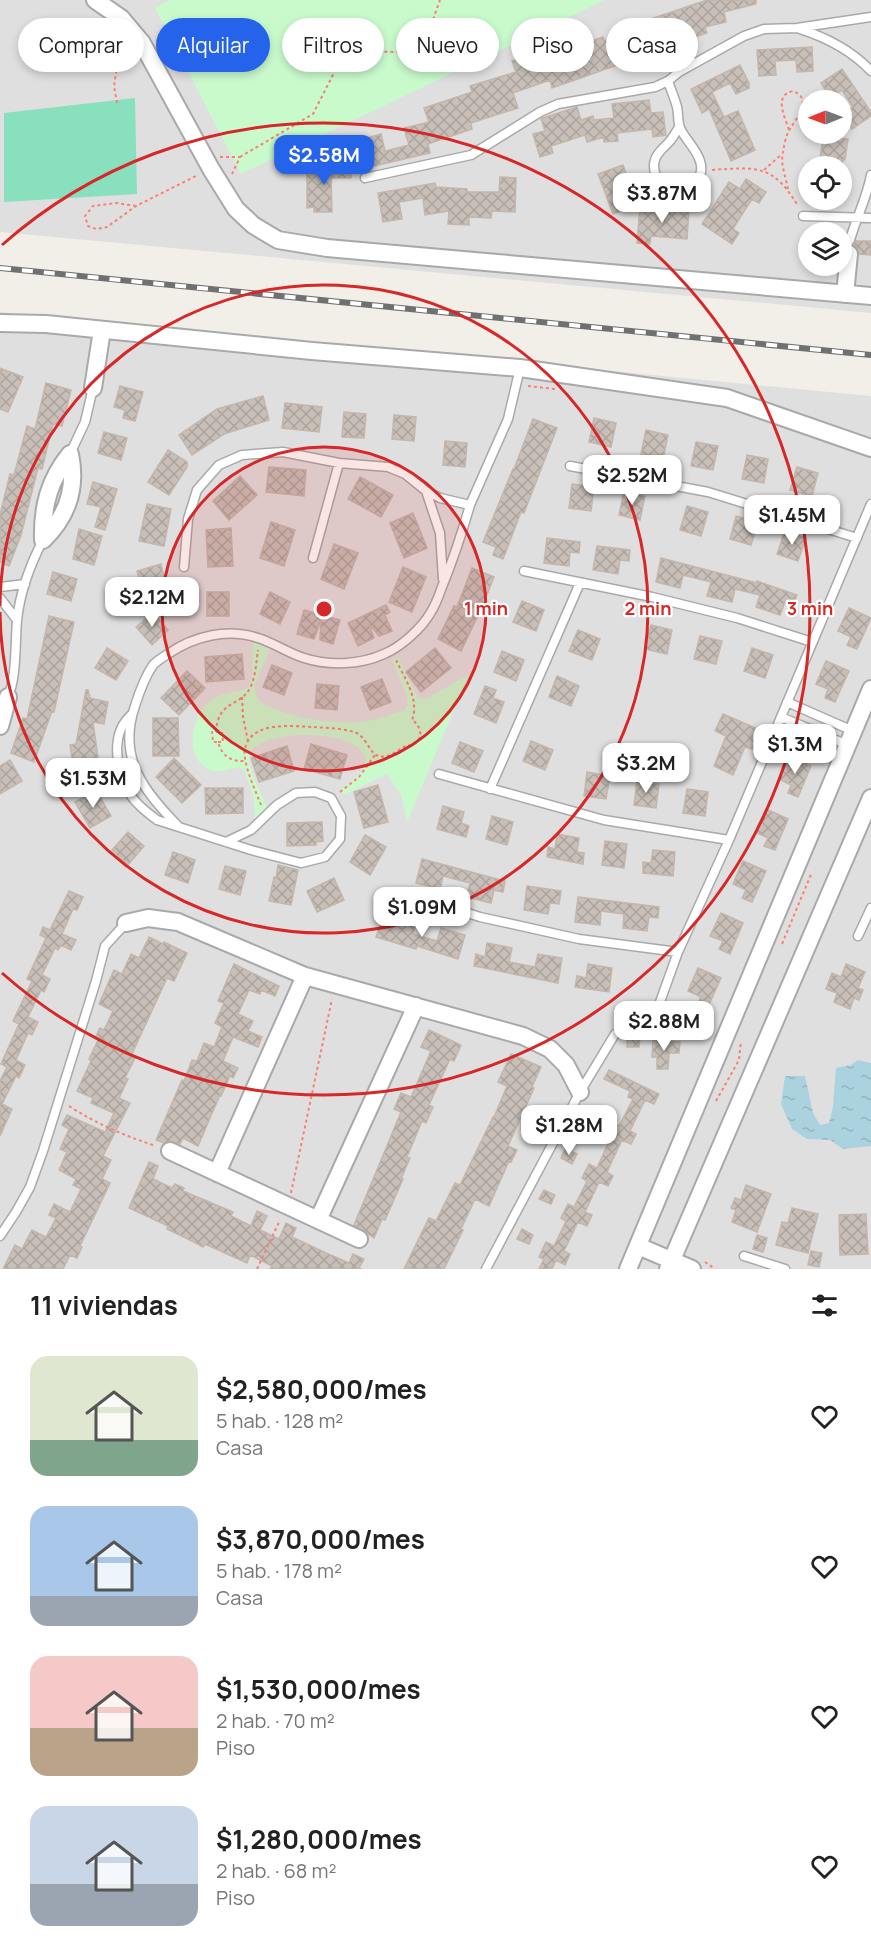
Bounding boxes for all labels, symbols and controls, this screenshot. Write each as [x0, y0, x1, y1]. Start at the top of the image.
chip: Comprar [18, 18, 144, 72]
chip: Alquilar [156, 18, 270, 72]
chip: Filtros [282, 18, 384, 72]
chip: Nuevo [396, 18, 499, 72]
chip: Piso [511, 18, 594, 72]
chip: Casa [606, 18, 698, 72]
north arrow [798, 90, 852, 144]
map controls [798, 90, 852, 276]
pin: $2.58M [275, 135, 373, 186]
text: $2.58M [288, 141, 360, 168]
button: locate [798, 156, 852, 210]
pin: $3.87M [613, 173, 711, 224]
text: $3.87M [627, 179, 697, 206]
button: layers [798, 222, 852, 276]
pin: $2.52M [583, 455, 681, 506]
text: $2.52M [597, 461, 667, 488]
pin: $1.45M [743, 495, 841, 546]
text: $1.45M [758, 501, 826, 528]
pin: $2.12M [103, 577, 201, 628]
text: $2.12M [119, 583, 185, 610]
text: 1 min [464, 596, 508, 620]
text: 2 min [625, 596, 671, 620]
text: 3 min [787, 596, 833, 620]
centre of rings [314, 599, 334, 619]
pin: $1.3M [753, 724, 837, 775]
text: $1.3M [767, 730, 823, 757]
pin: $3.2M [604, 743, 688, 794]
text: $3.2M [616, 749, 676, 776]
pin: $1.53M [44, 758, 142, 809]
text: $1.53M [59, 764, 127, 791]
pin: $1.09M [373, 887, 471, 938]
text: $1.09M [387, 893, 457, 920]
pin: $2.88M [615, 1001, 713, 1052]
text: $2.88M [628, 1007, 700, 1034]
pin: $1.28M [520, 1105, 618, 1156]
text: $1.28M [535, 1111, 603, 1138]
text: 11 viviendas [30, 1287, 178, 1323]
icon: filters [808, 1289, 841, 1322]
text: $2,580,000/mes [216, 1371, 427, 1407]
icon: home [78, 1380, 150, 1452]
icon: heart [808, 1400, 841, 1433]
text: 5 hab. · 128 m² [216, 1407, 343, 1434]
text: Casa [216, 1434, 263, 1461]
text: $3,870,000/mes [216, 1521, 425, 1557]
icon: home [78, 1530, 150, 1602]
icon: heart [808, 1550, 841, 1583]
text: 5 hab. · 178 m² [216, 1557, 342, 1584]
text: Casa [216, 1584, 263, 1611]
text: $1,530,000/mes [216, 1671, 421, 1707]
icon: home [78, 1680, 150, 1752]
icon: heart [808, 1700, 841, 1733]
text: 2 hab. · 70 m² [216, 1707, 335, 1734]
text: Piso [216, 1734, 255, 1761]
text: $1,280,000/mes [216, 1821, 422, 1857]
icon: home [78, 1830, 150, 1902]
icon: heart [808, 1850, 841, 1883]
text: 2 hab. · 68 m² [216, 1857, 336, 1884]
text: Piso [216, 1884, 255, 1911]

